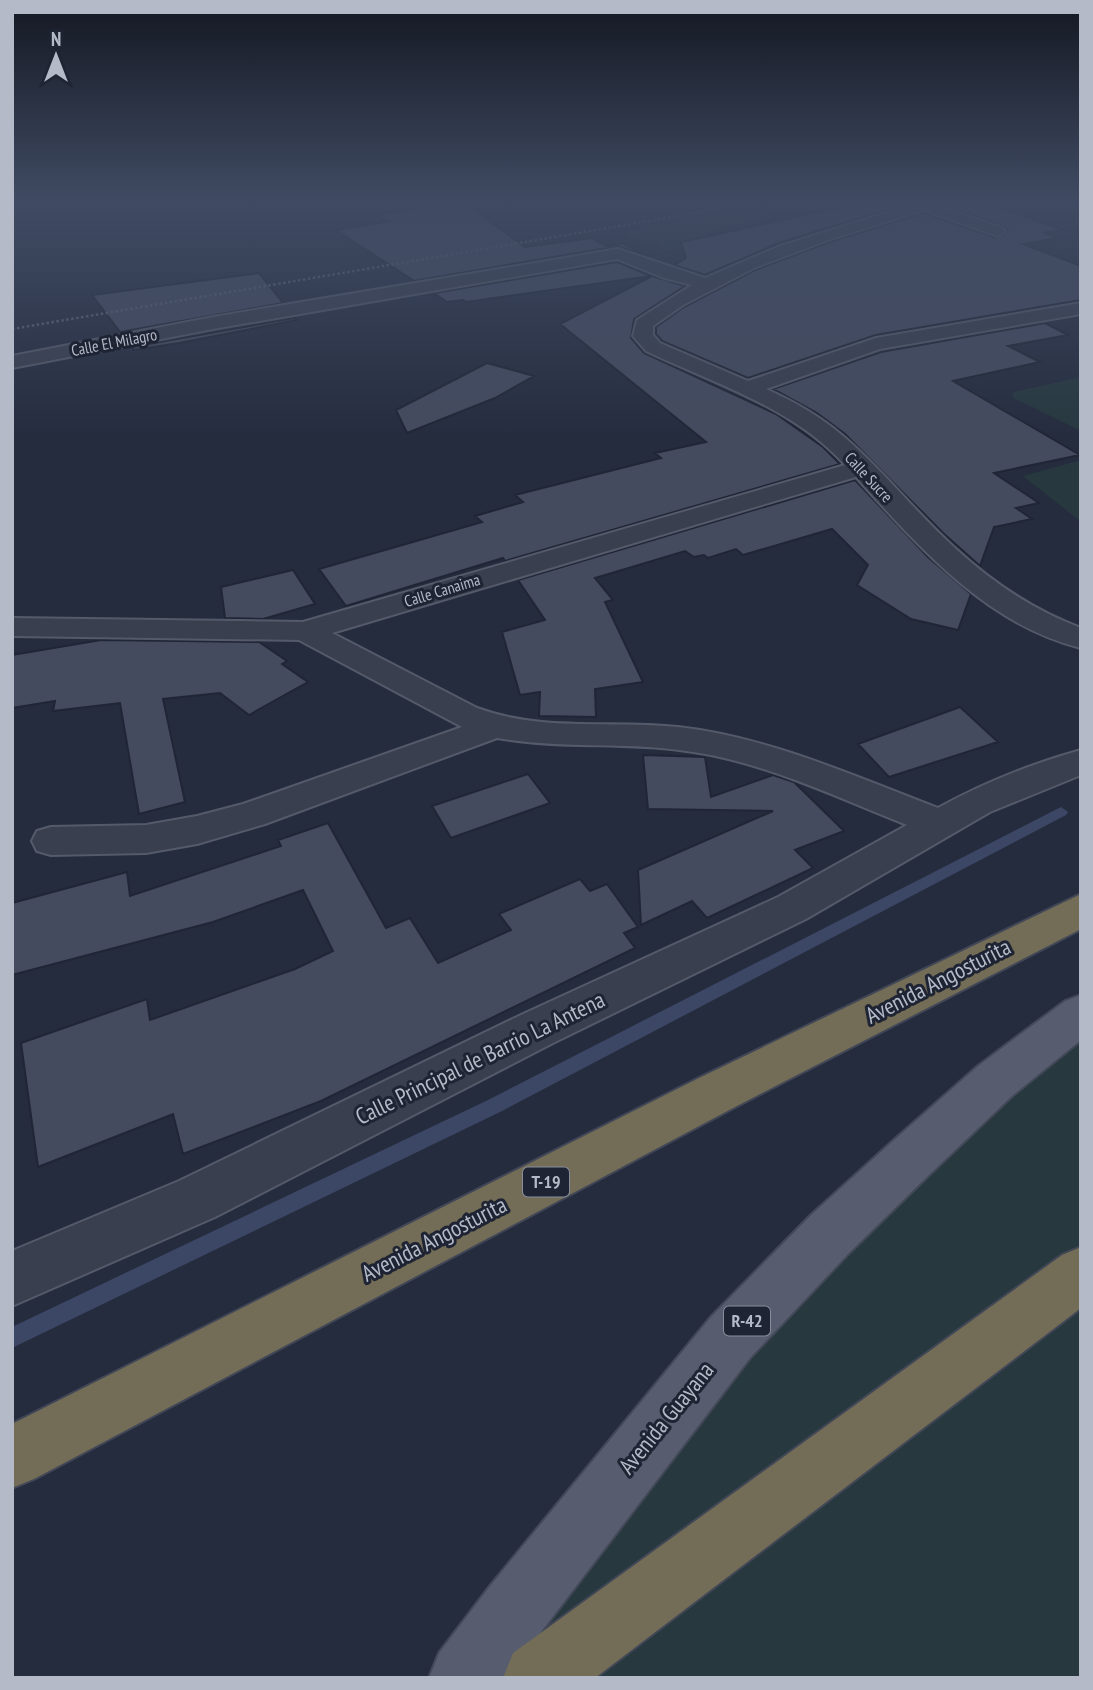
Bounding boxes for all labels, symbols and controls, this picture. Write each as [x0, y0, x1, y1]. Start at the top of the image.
north arrow [21, 21, 91, 91]
text: N [51, 27, 61, 51]
street label: Calle El Milagro [69, 324, 159, 360]
street label: Calle Sucre [841, 448, 897, 506]
street label: Calle Canaima [402, 569, 482, 611]
street label: Avenida Angosturita [860, 932, 1015, 1030]
street label: Calle Principal de Barrio La Antena [350, 985, 609, 1131]
road number: T-19 [523, 1168, 569, 1196]
street label: Avenida Angosturita [356, 1190, 511, 1288]
road number: R-42 [724, 1306, 770, 1336]
street label: Avenida Guayana [612, 1356, 719, 1479]

